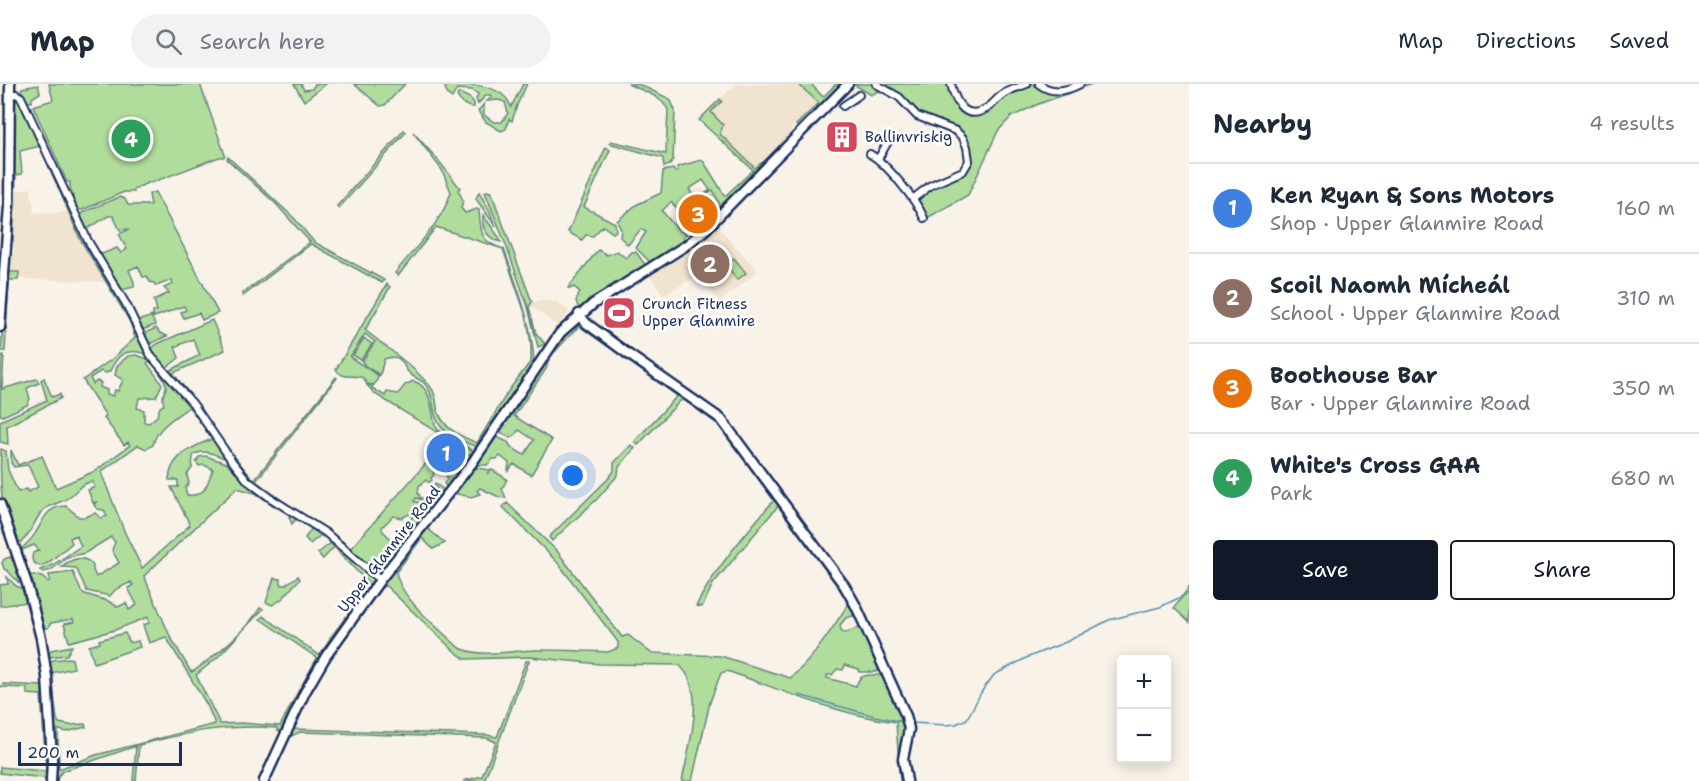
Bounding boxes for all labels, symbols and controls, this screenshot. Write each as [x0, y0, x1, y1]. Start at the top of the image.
search box [131, 14, 551, 68]
text: Map [30, 22, 95, 60]
icon: search [152, 25, 185, 58]
text: Search here [200, 27, 325, 56]
text: Map [1398, 27, 1443, 55]
text: Directions [1476, 27, 1576, 55]
text: Saved [1609, 27, 1669, 55]
text: Nearby [1213, 106, 1312, 141]
text: 4 results [1589, 110, 1675, 136]
pin: 4 [112, 116, 150, 162]
building icon: Ballinvriskig [824, 119, 860, 155]
place label: Ballinvriskig [865, 127, 952, 147]
text: Ken Ryan & Sons Motors [1270, 181, 1554, 210]
pin: 3 [678, 192, 718, 236]
text: 1 [1228, 195, 1237, 221]
text: 160 m [1616, 195, 1675, 221]
text: Shop · Upper Glanmire Road [1270, 210, 1544, 236]
pin: 2 [690, 242, 730, 286]
text: Scoil Naomh Mícheál [1270, 271, 1510, 300]
text: 2 [1226, 285, 1240, 311]
text: 310 m [1616, 285, 1675, 311]
place label: Crunch Fitness Upper Glanmire [642, 294, 755, 331]
sports icon: Crunch Fitness Upper Glanmire [601, 295, 637, 331]
text: School · Upper Glanmire Road [1270, 300, 1560, 326]
text: Boothouse Bar [1270, 361, 1438, 390]
text: 3 [1226, 375, 1240, 401]
text: 350 m [1611, 375, 1675, 401]
text: Bar · Upper Glanmire Road [1270, 390, 1530, 416]
pin: 1 [426, 430, 466, 476]
text: White's Cross GAA [1270, 451, 1480, 480]
your location [558, 461, 587, 490]
text: 4 [1226, 465, 1240, 491]
text: 680 m [1610, 465, 1675, 491]
text: Park [1270, 480, 1313, 506]
street label: Upper Glanmire Road [333, 481, 445, 617]
button: Save [1213, 540, 1438, 600]
button: Share [1450, 540, 1675, 600]
map controls [1117, 655, 1171, 763]
button: + [1117, 655, 1171, 709]
button: − [1117, 709, 1171, 763]
scale bar [18, 739, 182, 766]
text: 200 m [27, 742, 79, 763]

